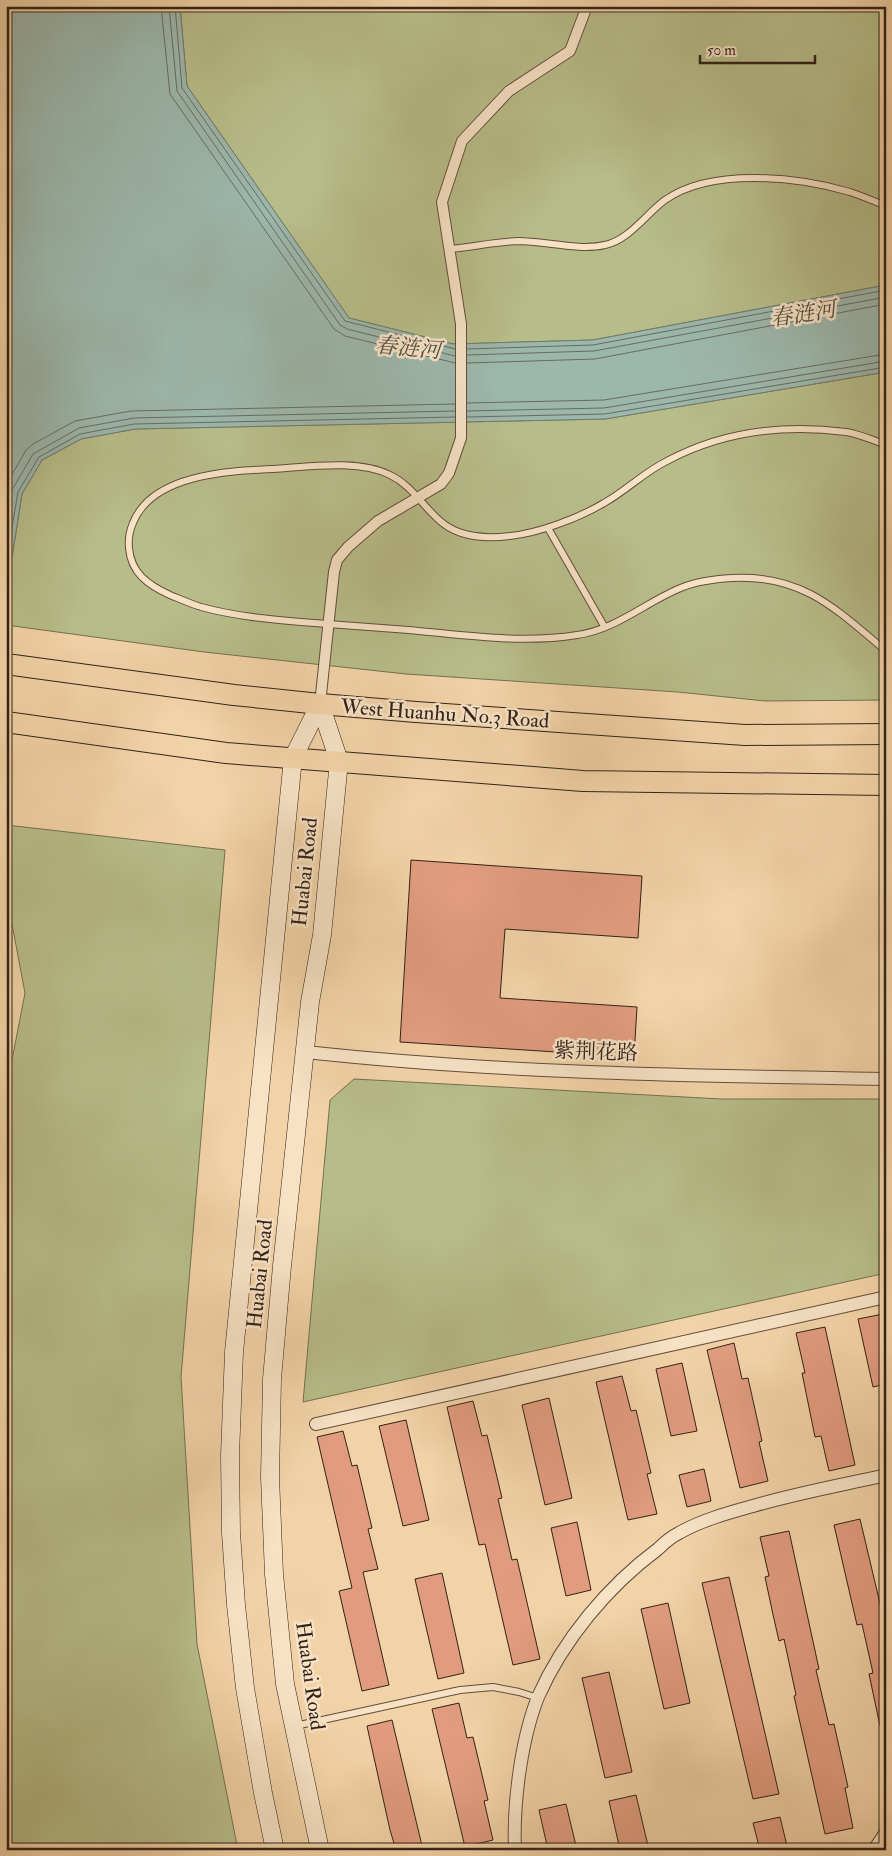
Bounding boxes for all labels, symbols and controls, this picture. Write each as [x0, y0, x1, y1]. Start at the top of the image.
scale bar [700, 32, 814, 64]
text: 50 m [707, 41, 736, 60]
water label: 春涟河 [768, 294, 842, 333]
water label: 春涟河 [374, 331, 446, 365]
street label: West Huanhu No.3 Road [339, 693, 551, 735]
street label: Huabai Road [286, 816, 324, 928]
street label: 紫荆花路 [554, 1037, 638, 1067]
street label: Huabai Road [241, 1218, 279, 1330]
street label: Huabai Road [289, 1620, 331, 1733]

